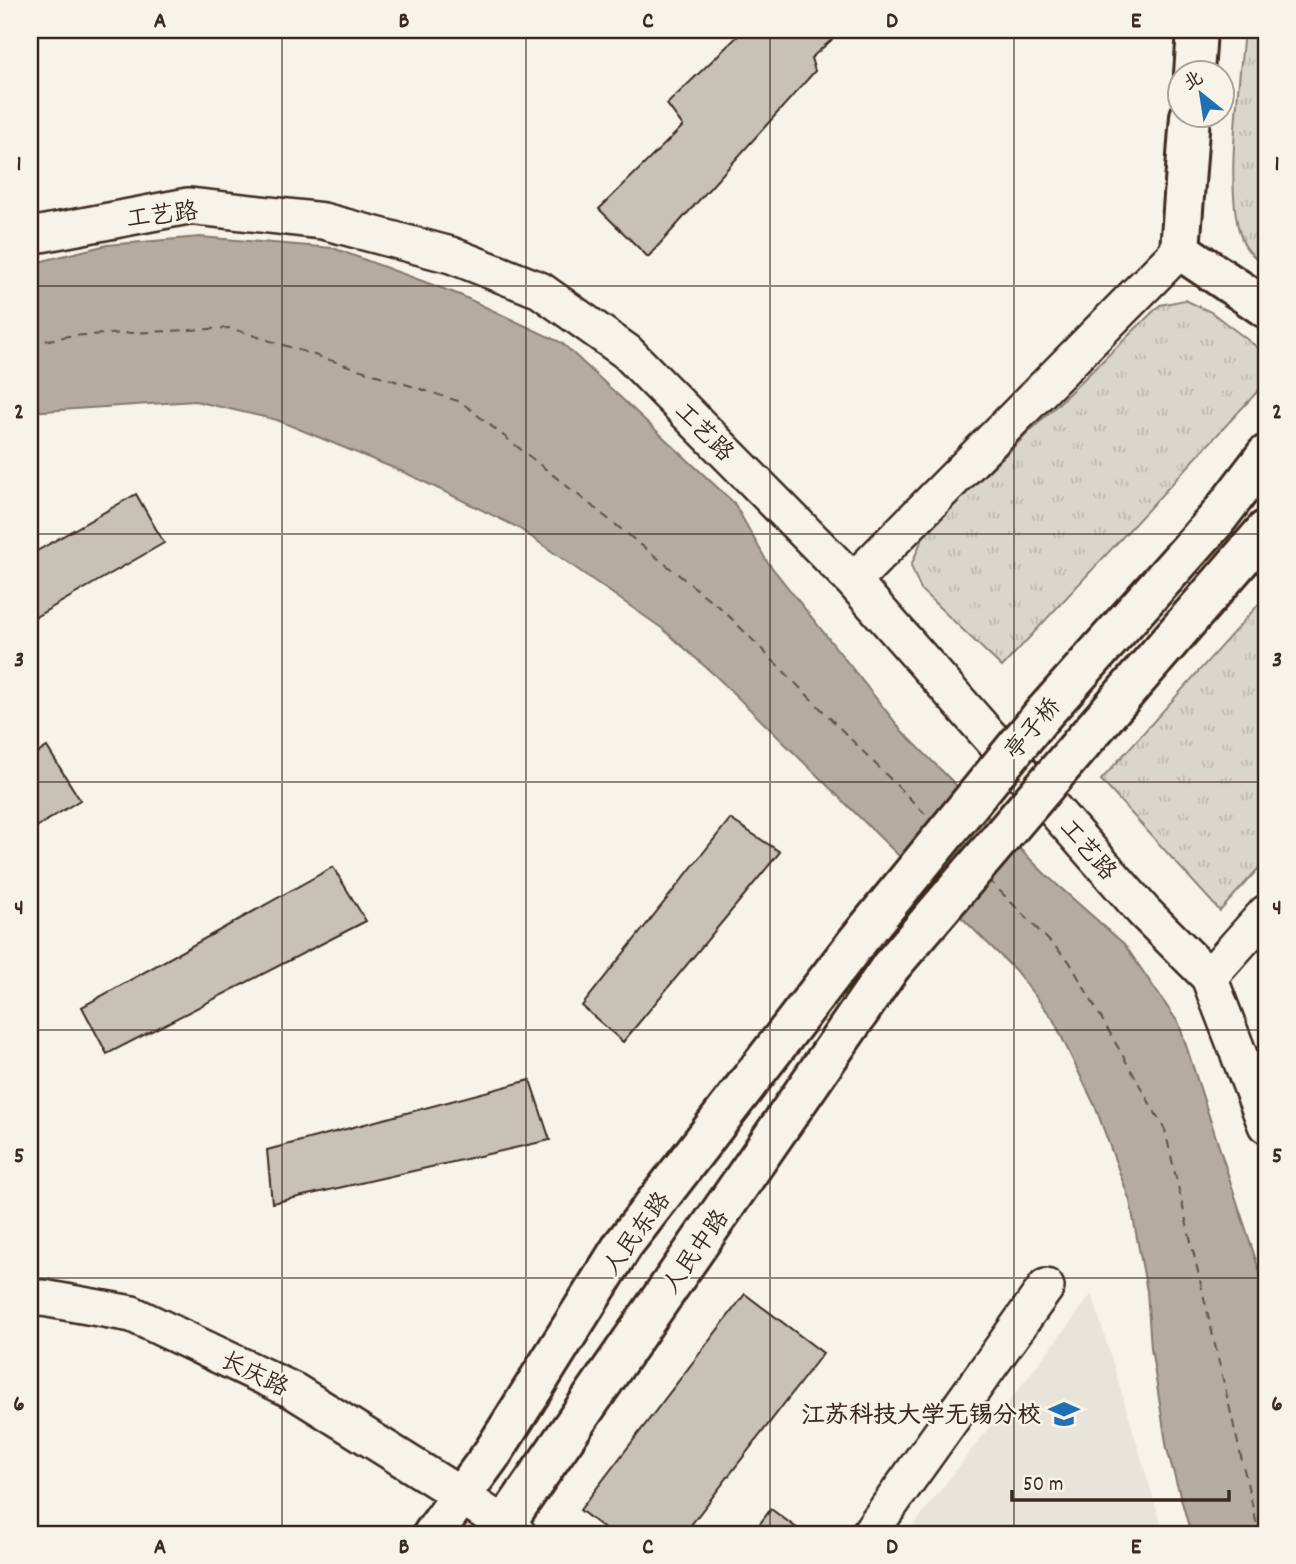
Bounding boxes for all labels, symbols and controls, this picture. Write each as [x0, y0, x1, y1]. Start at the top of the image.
text: A [154, 6, 166, 39]
text: B [399, 6, 410, 39]
text: C [642, 6, 654, 39]
text: D [886, 6, 898, 39]
text: E [1131, 6, 1142, 39]
north arrow [1166, 60, 1236, 130]
text: 北 [1179, 66, 1209, 99]
text: 1 [16, 149, 22, 182]
text: 1 [1274, 149, 1280, 182]
street label: 工艺路 [125, 196, 200, 238]
street label: 工艺路 [665, 396, 740, 471]
text: 2 [14, 397, 24, 430]
text: 2 [1272, 397, 1282, 430]
text: 3 [14, 645, 24, 678]
text: 3 [1272, 645, 1282, 678]
street label: 亭子桥 [998, 691, 1070, 768]
street label: 工艺路 [1050, 813, 1123, 889]
text: 4 [14, 893, 24, 926]
text: 4 [1272, 893, 1282, 926]
text: 5 [14, 1141, 24, 1174]
text: 5 [1272, 1141, 1282, 1174]
street label: 人民东路 [596, 1186, 680, 1284]
street label: 人民中路 [656, 1204, 739, 1302]
street label: 长庆路 [214, 1345, 293, 1407]
text: 6 [13, 1389, 25, 1422]
text: 6 [1271, 1389, 1283, 1422]
school or university icon: 江苏科技大学无锡分校 [1047, 1397, 1081, 1431]
place label: 江苏科技大学无锡分校 [801, 1400, 1041, 1434]
scale bar [1012, 1459, 1230, 1503]
text: 50 m [1023, 1471, 1063, 1501]
text: A [154, 1532, 166, 1564]
text: B [399, 1532, 410, 1564]
text: C [642, 1532, 654, 1564]
text: D [886, 1532, 898, 1564]
text: E [1131, 1532, 1142, 1564]

